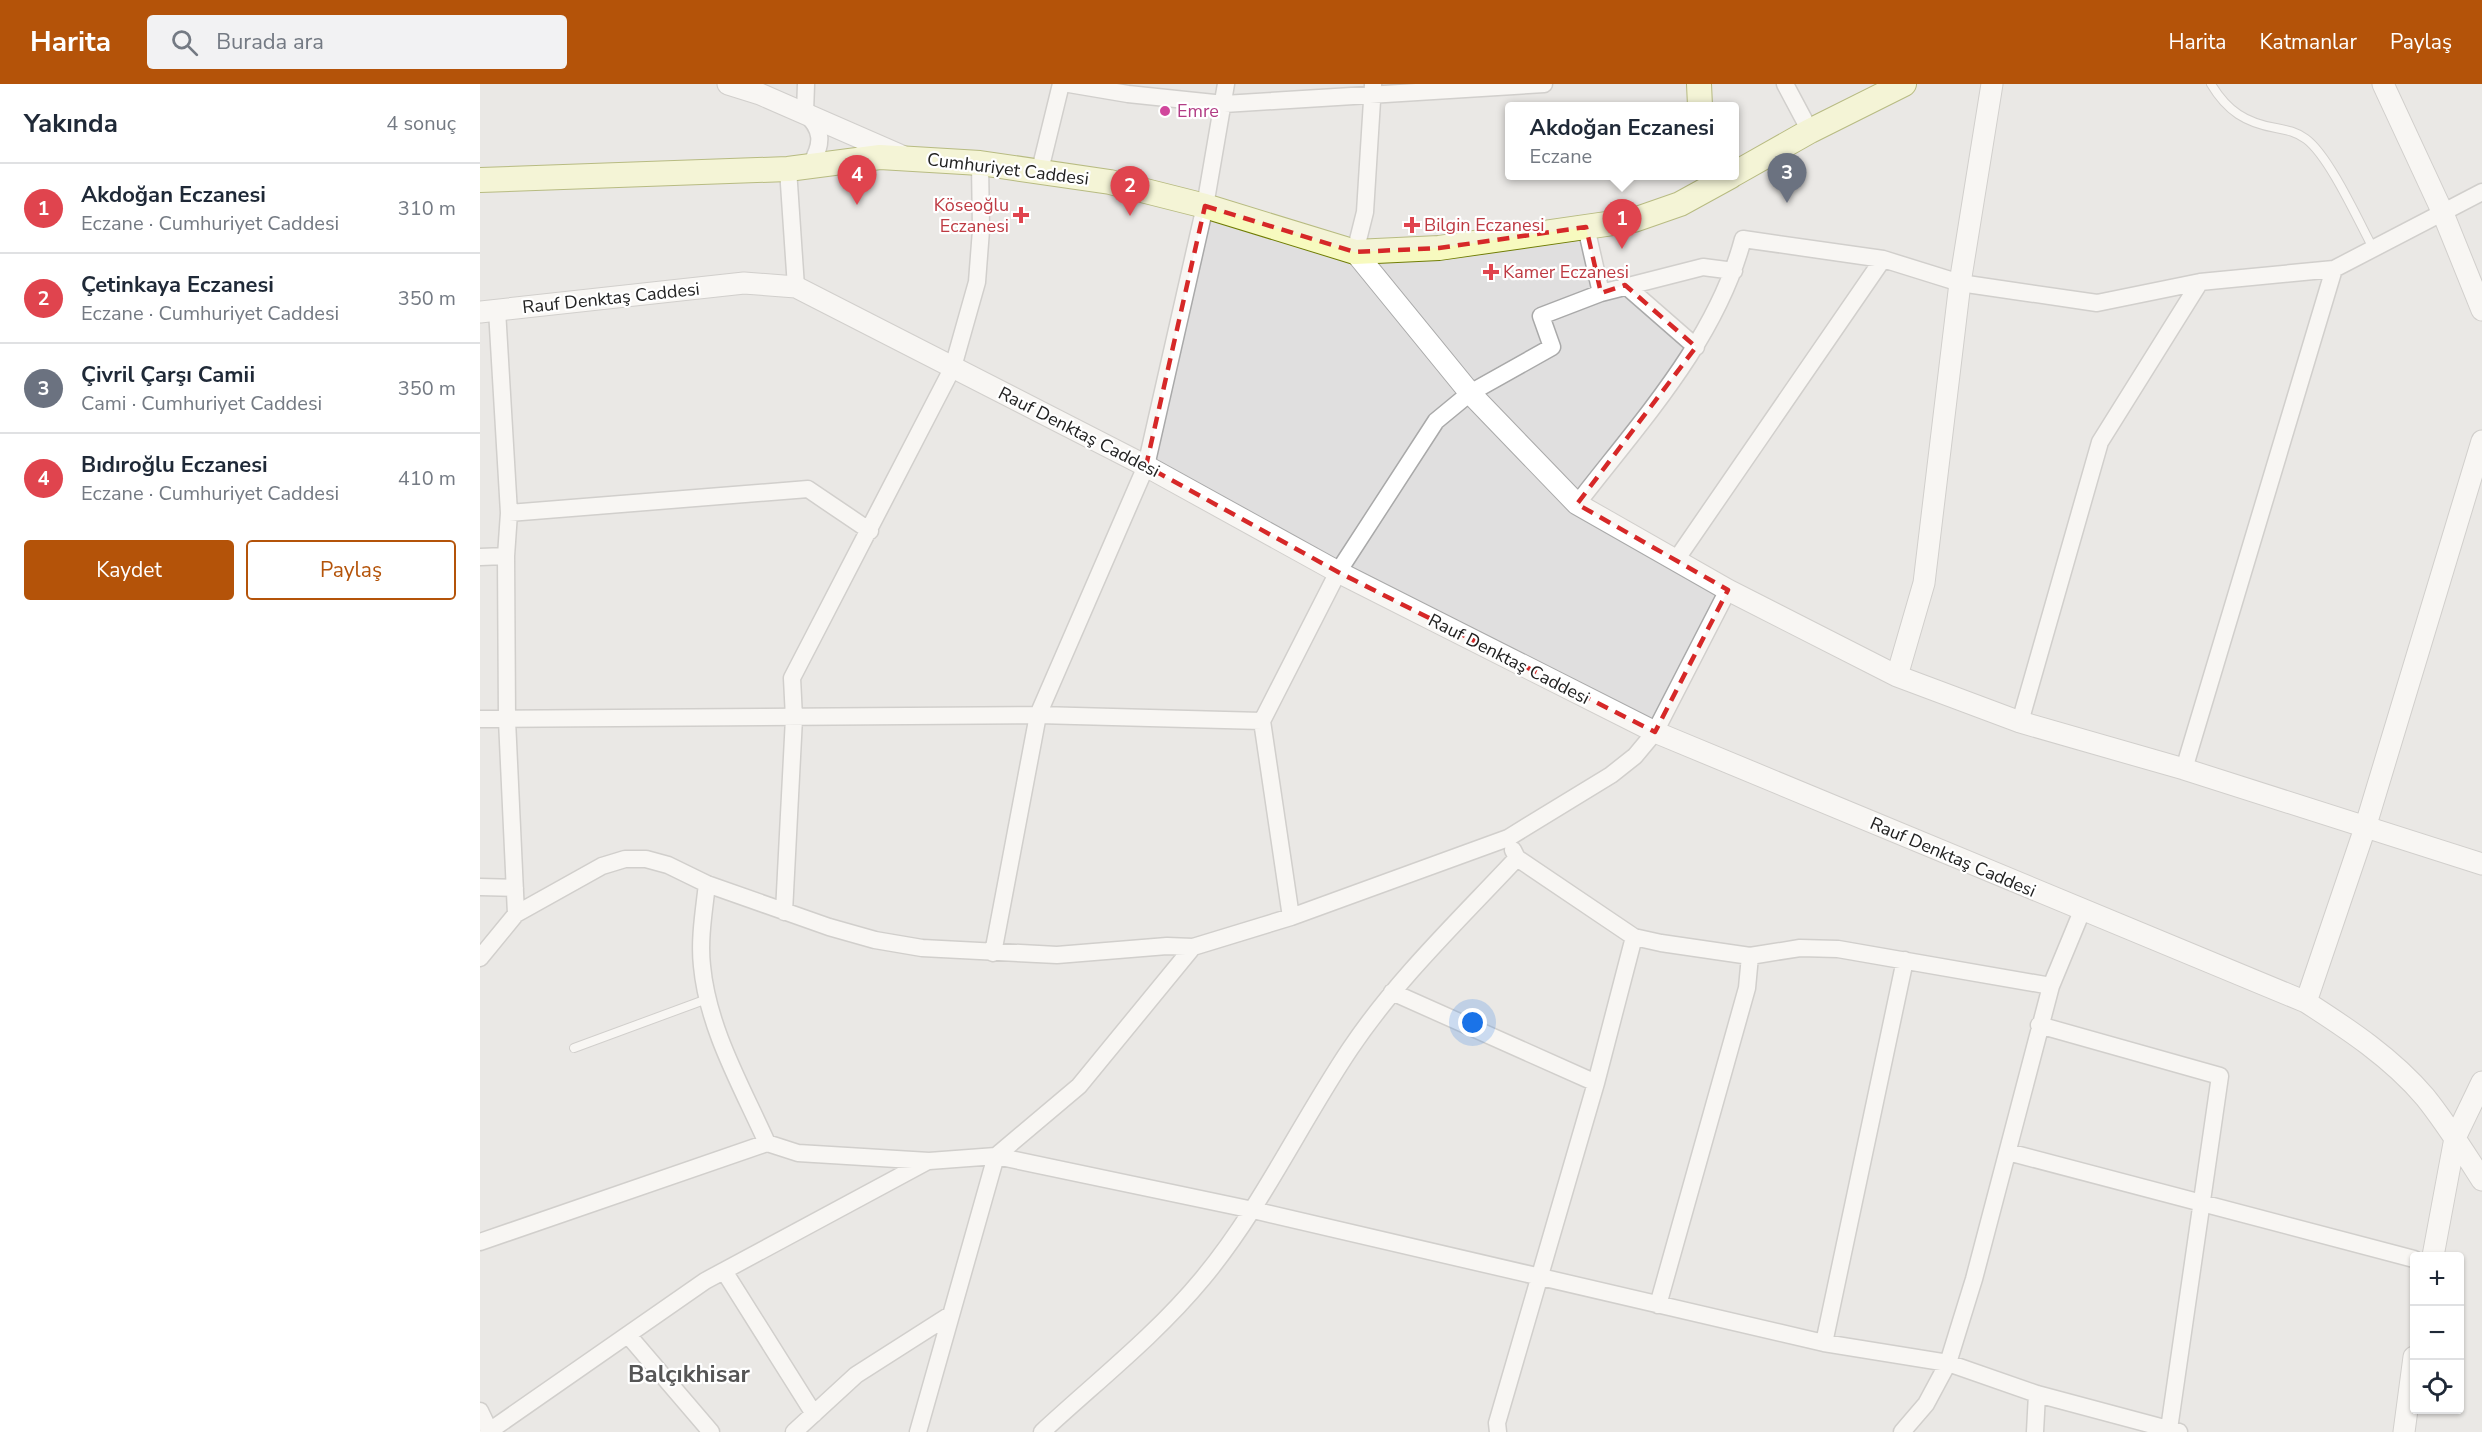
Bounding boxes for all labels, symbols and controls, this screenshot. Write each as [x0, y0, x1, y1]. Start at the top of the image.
search box [147, 15, 567, 69]
text: Harita [30, 23, 111, 61]
icon: search [168, 26, 201, 59]
text: Burada ara [216, 27, 324, 57]
text: Harita [2168, 28, 2226, 56]
text: Katmanlar [2259, 28, 2357, 56]
text: Paylaş [2390, 28, 2452, 56]
place label: Emre [1177, 99, 1219, 123]
popup [1505, 102, 1739, 180]
marker: Emre [1158, 104, 1172, 118]
text: Yakında [24, 106, 118, 141]
text: 4 sonuç [386, 110, 456, 137]
text: Akdoğan Eczanesi [1530, 113, 1714, 143]
text: Eczane [1530, 143, 1592, 170]
street label: Cumhuriyet Caddesi [926, 147, 1090, 191]
pin: 3 [1768, 154, 1806, 203]
pin: 4 [838, 156, 877, 205]
pin: 2 [1110, 166, 1150, 216]
text: Akdoğan Eczanesi [81, 180, 266, 210]
place label: Köseoğlu Eczanesi [934, 193, 1009, 238]
text: 1 [38, 195, 50, 222]
text: 310 m [398, 195, 456, 222]
pin: 1 [1602, 200, 1642, 249]
marker: Köseoğlu Eczanesi [1014, 208, 1028, 222]
text: Eczane · Cumhuriyet Caddesi [81, 210, 339, 237]
place label: Bilgin Eczanesi [1424, 213, 1544, 237]
marker: Bilgin Eczanesi [1405, 218, 1419, 232]
place label: Kamer Eczanesi [1503, 260, 1629, 284]
marker: Kamer Eczanesi [1484, 265, 1498, 279]
text: Çetinkaya Eczanesi [81, 270, 274, 300]
street label: Rauf Denktaş Caddesi [521, 277, 701, 319]
text: 2 [38, 285, 50, 312]
text: 350 m [398, 285, 456, 312]
text: Eczane · Cumhuriyet Caddesi [81, 300, 339, 327]
text: Çivril Çarşı Camii [81, 360, 255, 390]
text: 3 [38, 375, 50, 402]
text: 350 m [398, 375, 456, 402]
street label: Rauf Denktaş Caddesi [994, 381, 1164, 483]
text: Cami · Cumhuriyet Caddesi [81, 390, 322, 417]
text: Bıdıroğlu Eczanesi [81, 450, 268, 480]
text: 4 [38, 465, 50, 492]
text: 410 m [398, 465, 456, 492]
text: Eczane · Cumhuriyet Caddesi [81, 480, 339, 507]
button: Kaydet [24, 540, 234, 600]
button: Paylaş [246, 540, 456, 600]
street label: Rauf Denktaş Caddesi [1424, 608, 1594, 710]
street label: Rauf Denktaş Caddesi [1866, 811, 2040, 903]
your location [1458, 1008, 1487, 1037]
map controls [2410, 1252, 2464, 1414]
button: + [2410, 1252, 2464, 1306]
button: − [2410, 1306, 2464, 1360]
district label: Balçıkhisar [628, 1358, 751, 1390]
button: locate [2410, 1360, 2464, 1414]

